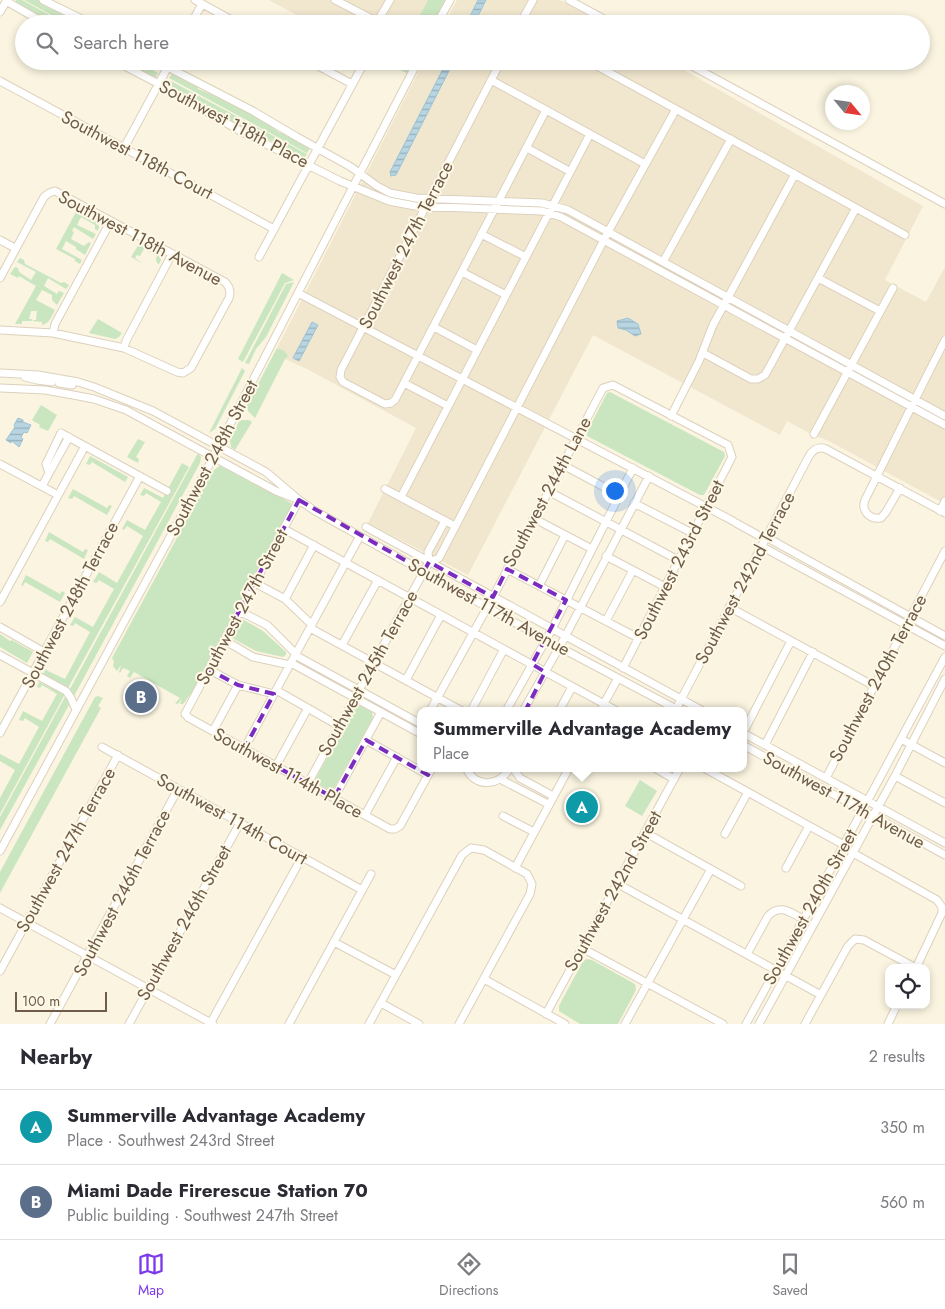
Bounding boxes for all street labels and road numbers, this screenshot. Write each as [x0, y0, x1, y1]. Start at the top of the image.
street label: Southwest 118th Place [154, 73, 314, 175]
street label: Southwest 118th Court [57, 104, 218, 206]
street label: Southwest 247th Terrace [352, 157, 460, 333]
street label: Southwest 118th Avenue [53, 184, 227, 292]
street label: Southwest 248th Street [160, 375, 265, 541]
street label: Southwest 244th Lane [496, 412, 598, 572]
street label: Southwest 243rd Street [627, 475, 731, 644]
street label: Southwest 242nd Terrace [688, 487, 802, 669]
street label: Southwest 248th Terrace [15, 517, 125, 693]
street label: Southwest 247th Street [190, 524, 294, 690]
street label: Southwest 117th Avenue [403, 552, 575, 662]
street label: Southwest 245th Terrace [312, 585, 424, 761]
street label: Southwest 240th Terrace [823, 590, 933, 766]
street label: Southwest 114th Place [208, 721, 368, 825]
street label: Southwest 117th Avenue [758, 745, 930, 855]
street label: Southwest 247th Terrace [10, 763, 122, 937]
street label: Southwest 114th Court [152, 767, 313, 872]
street label: Southwest 246th Terrace [67, 805, 177, 981]
street label: Southwest 242nd Street [558, 805, 668, 976]
street label: Southwest 240th Street [756, 824, 864, 990]
street label: Southwest 246th Street [130, 840, 238, 1006]

